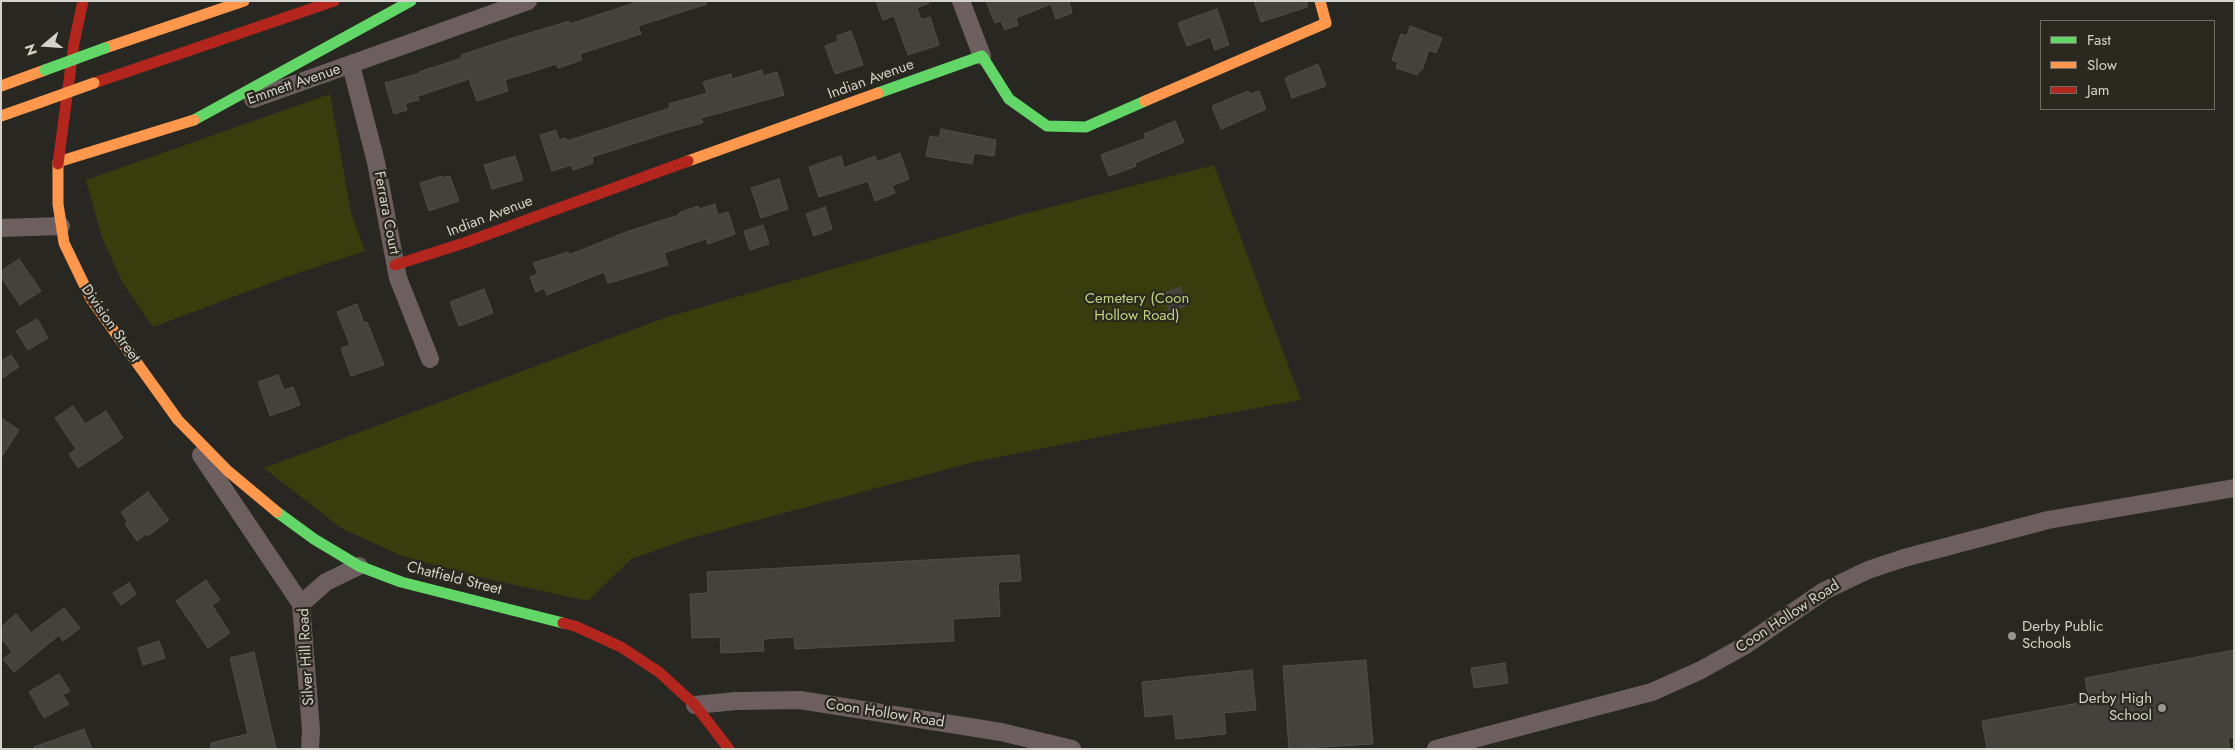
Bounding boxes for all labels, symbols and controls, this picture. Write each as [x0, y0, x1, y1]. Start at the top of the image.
north arrow [20, 20, 70, 70]
legend [2040, 20, 2215, 110]
text: Fast [2087, 29, 2111, 51]
text: N [20, 41, 42, 58]
text: Slow [2087, 54, 2117, 76]
street label: Indian Avenue [825, 56, 917, 104]
street label: Emmett Avenue [245, 61, 343, 109]
text: Jam [2087, 79, 2110, 101]
street label: Ferrara Court [369, 170, 403, 256]
street label: Indian Avenue [445, 192, 535, 242]
street label: Division Street [77, 282, 143, 366]
park label: Cemetery (Coon Hollow Road) [1085, 290, 1189, 325]
street label: Chatfield Street [405, 559, 503, 599]
street label: Coon Hollow Road [1733, 577, 1843, 657]
street label: Silver Hill Road [295, 608, 319, 706]
place label: Derby Public Schools [2022, 618, 2103, 653]
marker: Derby Public Schools [2006, 630, 2018, 642]
place label: Derby High School [2078, 690, 2152, 725]
street label: Coon Hollow Road [824, 696, 946, 732]
marker: Derby High School [2156, 702, 2168, 714]

